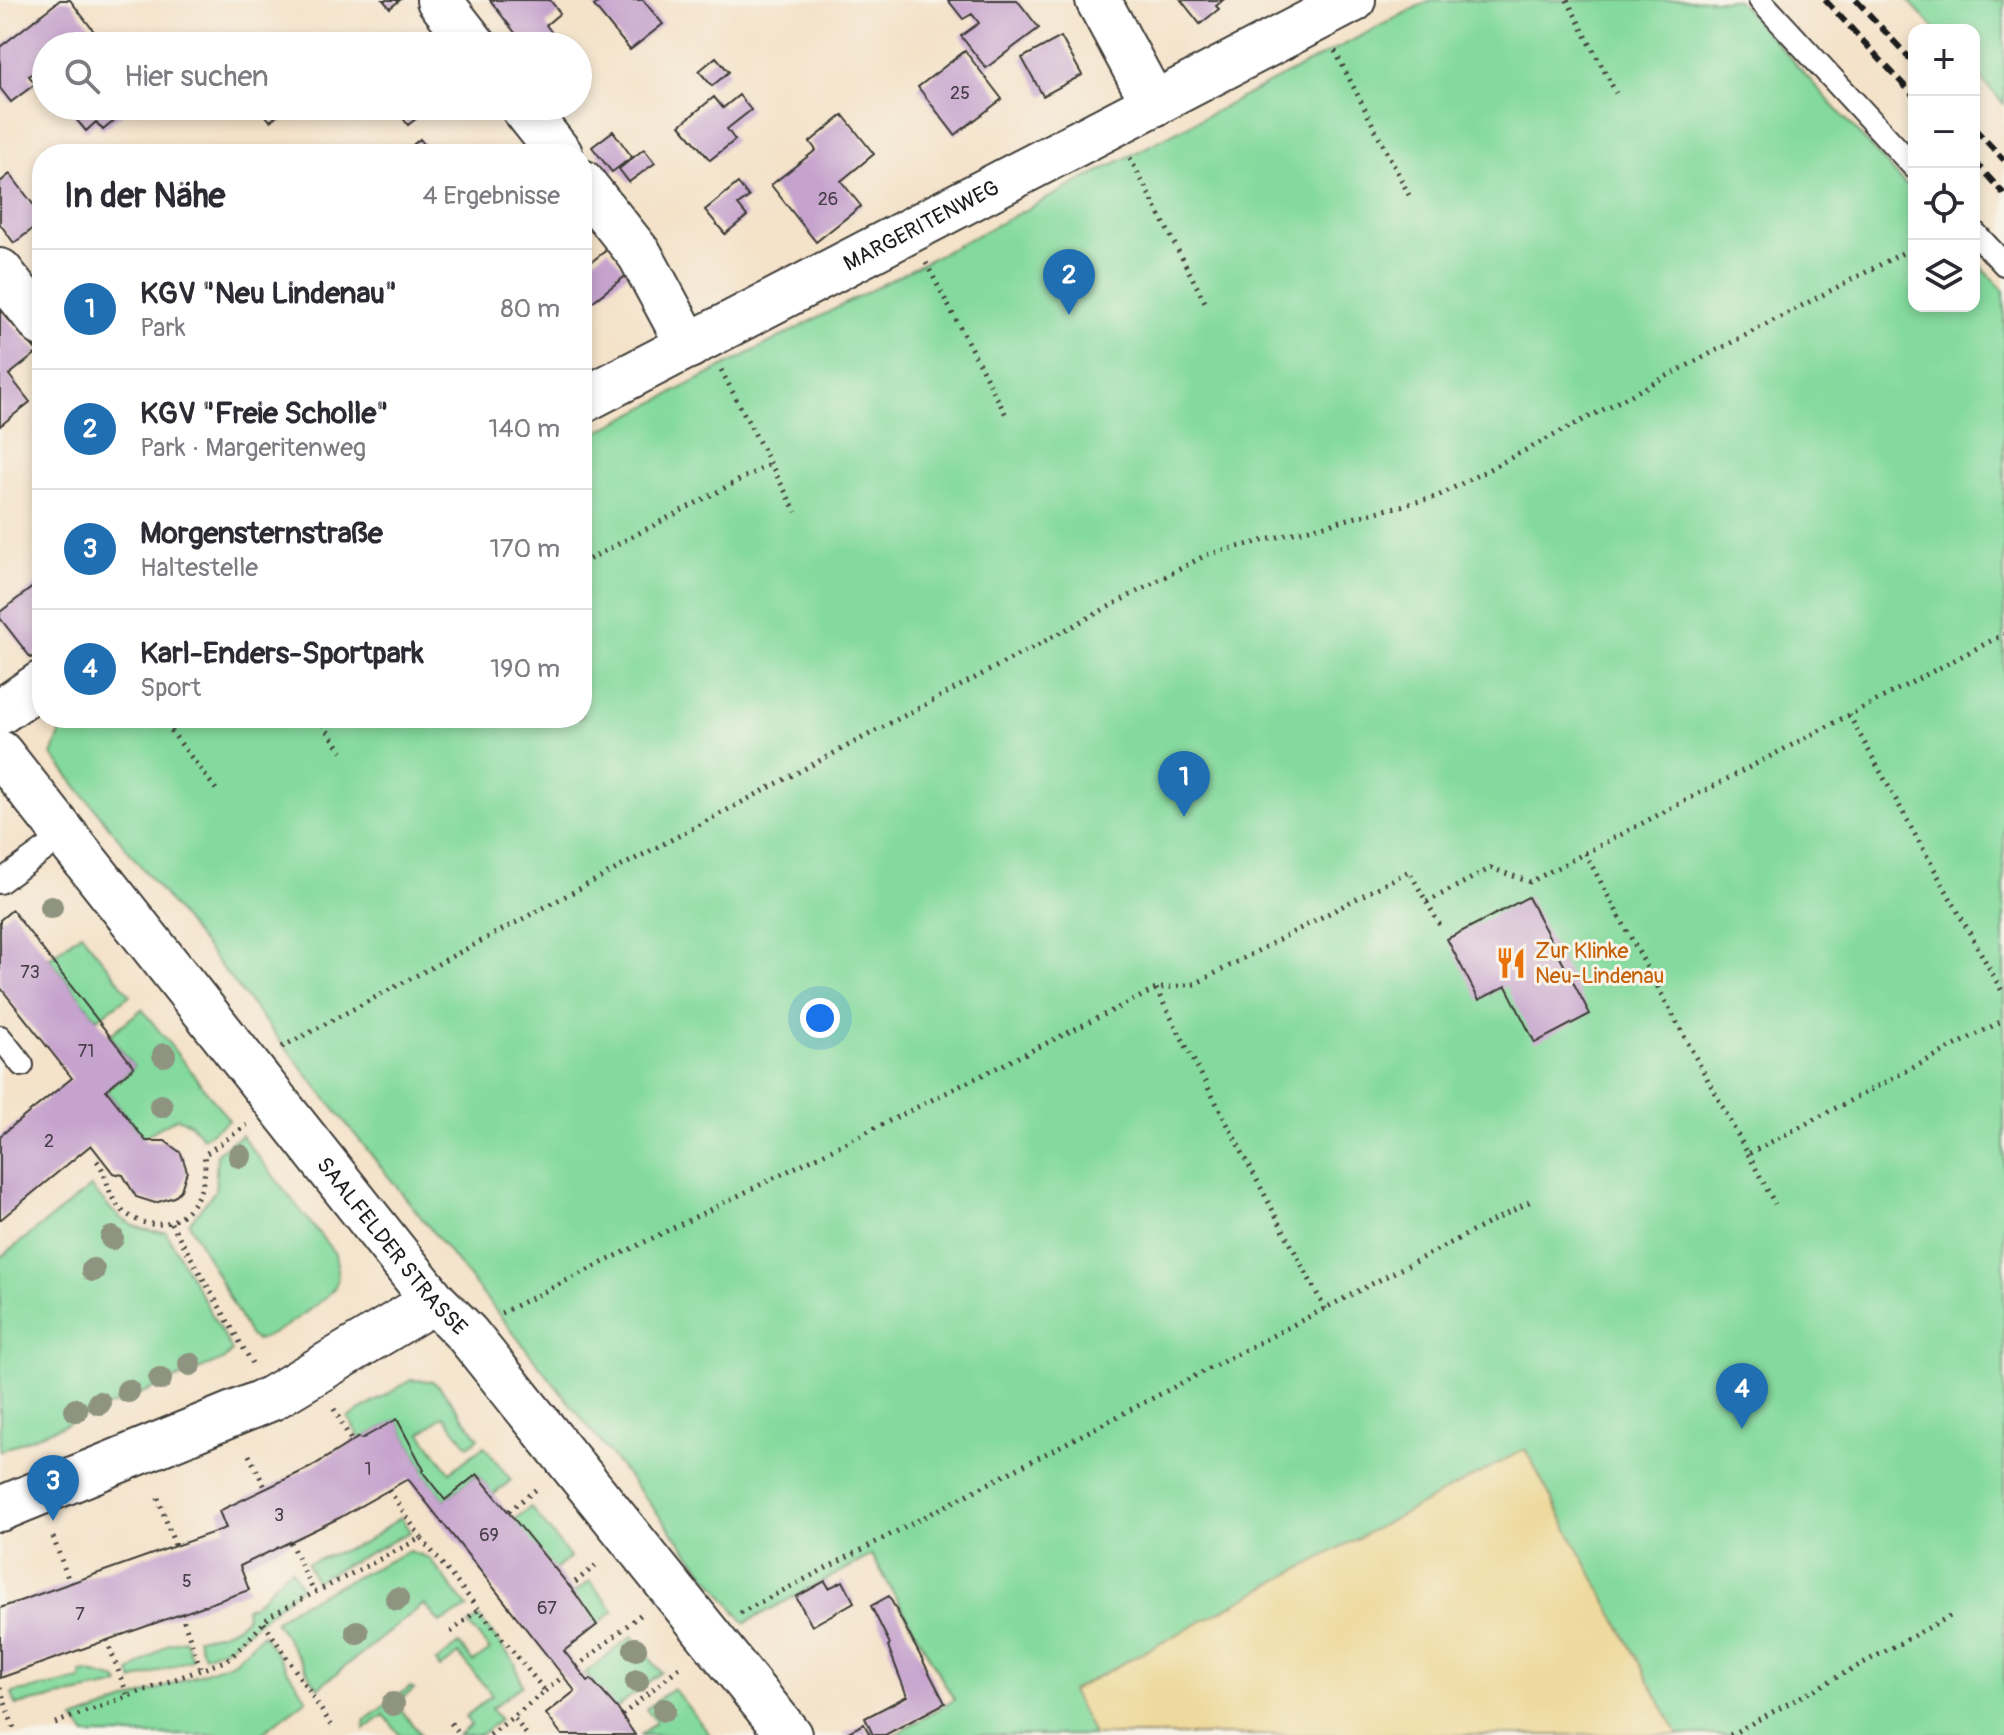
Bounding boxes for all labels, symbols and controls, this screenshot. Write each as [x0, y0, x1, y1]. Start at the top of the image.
map controls [1908, 24, 1980, 312]
button: + [1908, 24, 1980, 96]
search box [32, 32, 592, 120]
icon: search [60, 54, 104, 98]
text: Hier suchen [124, 58, 269, 95]
house number: 25 [950, 82, 970, 105]
button: − [1908, 96, 1980, 168]
button: locate [1908, 168, 1980, 240]
street label: MARGERITENWEG [839, 174, 1004, 278]
text: In der Nähe [64, 175, 225, 218]
text: 4 Ergebnisse [422, 180, 560, 212]
house number: 26 [818, 188, 838, 211]
button: layers [1908, 240, 1980, 312]
pin: 2 [1043, 249, 1095, 315]
text: KGV "Neu Lindenau" [140, 275, 397, 312]
text: 1 [85, 293, 95, 325]
text: 80 m [500, 293, 560, 325]
text: Park [140, 312, 186, 344]
text: KGV "Freie Scholle" [140, 395, 388, 432]
text: 2 [83, 413, 97, 445]
text: 140 m [488, 413, 560, 445]
text: Park · Margeritenweg [140, 432, 366, 464]
text: Morgensternstraße [140, 515, 383, 552]
text: 3 [83, 533, 97, 565]
text: 170 m [490, 533, 560, 565]
text: Haltestelle [140, 552, 258, 584]
text: Karl-Enders-Sportpark [140, 635, 424, 672]
text: 4 [82, 653, 98, 685]
text: 190 m [490, 653, 560, 685]
text: Sport [140, 672, 201, 704]
pin: 1 [1158, 751, 1210, 817]
place label: Zur Klinke Neu-Lindenau [1535, 937, 1664, 990]
restaurant icon: Zur Klinke Neu-Lindenau [1494, 946, 1528, 980]
house number: 73 [20, 961, 40, 984]
your location [800, 998, 840, 1038]
house number: 71 [78, 1040, 94, 1063]
house number: 2 [44, 1130, 54, 1153]
street label: SAALFELDER STRASSE [310, 1151, 473, 1342]
pin: 4 [1716, 1363, 1768, 1429]
pin: 3 [27, 1455, 79, 1521]
house number: 1 [364, 1458, 372, 1481]
house number: 3 [274, 1504, 284, 1527]
house number: 69 [479, 1524, 499, 1547]
house number: 5 [182, 1570, 192, 1593]
house number: 67 [537, 1597, 557, 1620]
house number: 7 [75, 1603, 85, 1626]

